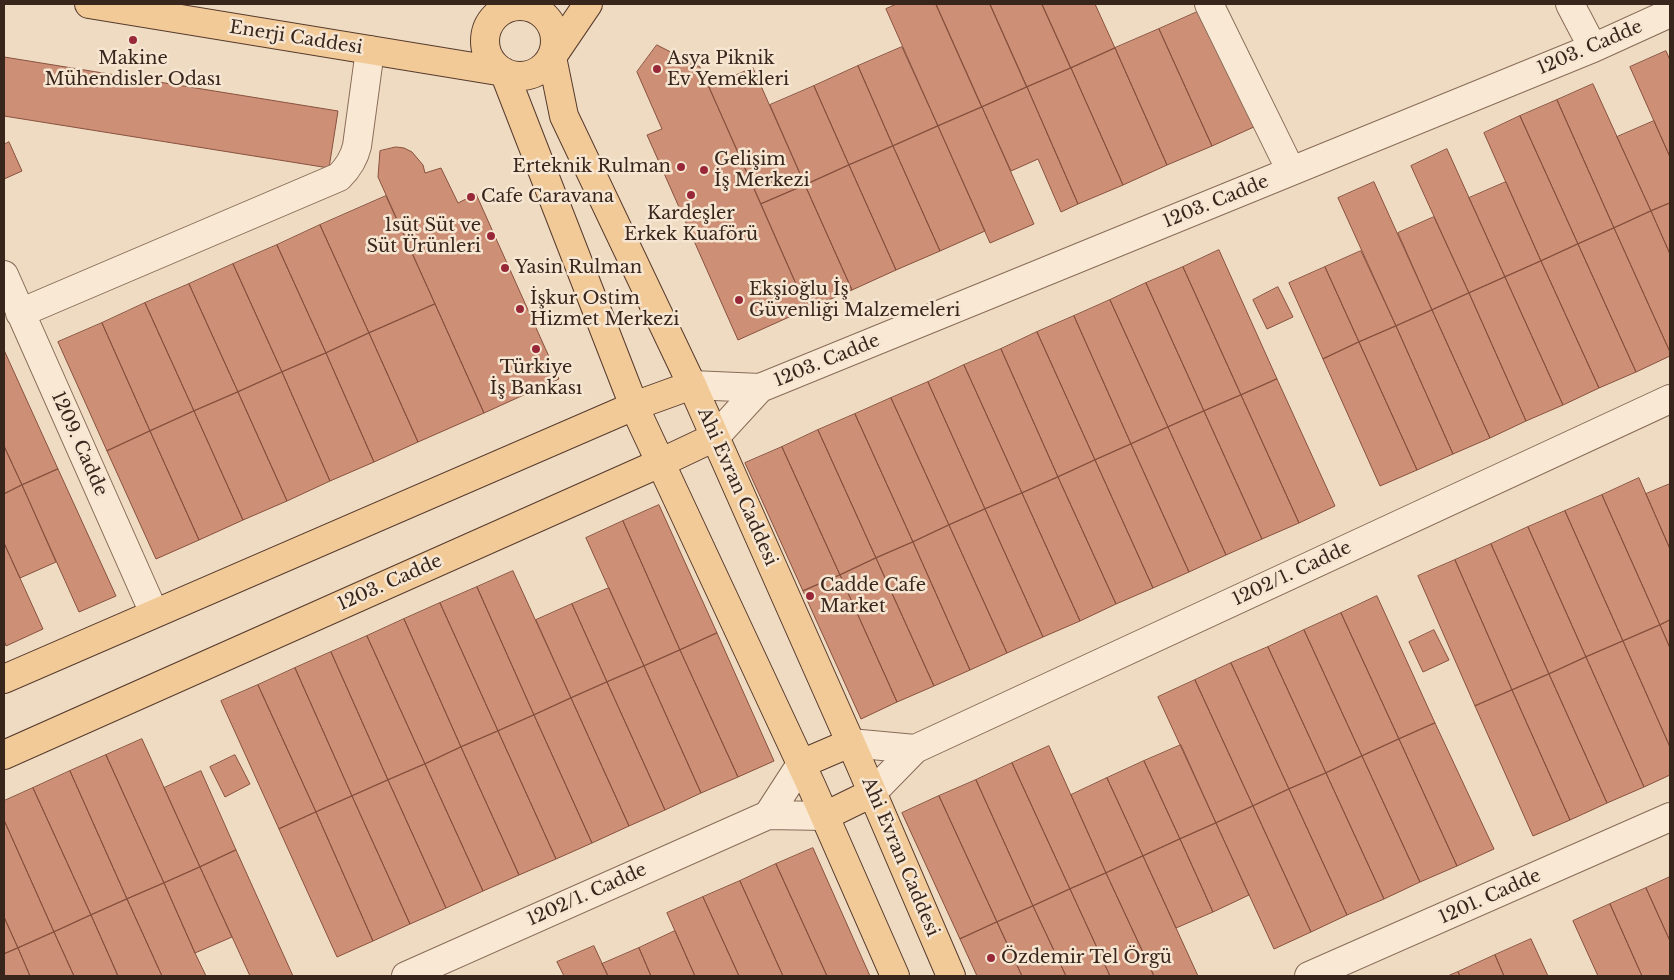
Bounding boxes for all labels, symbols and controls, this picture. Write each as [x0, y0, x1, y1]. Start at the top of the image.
street label: 1203. Cadde [1534, 16, 1646, 80]
street label: Enerji Caddesi [228, 17, 364, 59]
marker: Makine Mühendisler Odası [127, 34, 139, 46]
place label: Makine Mühendisler Odası [45, 48, 221, 90]
place label: Asya Piknik Ev Yemekleri [667, 48, 789, 90]
marker: Asya Piknik Ev Yemekleri [651, 63, 663, 75]
place label: Gelişim İş Merkezi [714, 149, 810, 192]
place label: Erteknik Rulman [513, 156, 671, 178]
marker: Erteknik Rulman [675, 161, 687, 173]
marker: Gelişim İş Merkezi [698, 164, 710, 176]
street label: 1203. Cadde [1160, 171, 1272, 233]
place label: Cafe Caravana [481, 186, 614, 208]
marker: Kardeşler Erkek Kuaförü [685, 189, 697, 201]
marker: Cafe Caravana [465, 191, 477, 203]
place label: Kardeşler Erkek Kuaförü [624, 203, 758, 245]
place label: 1süt Süt ve Süt Ürünleri [367, 215, 481, 258]
marker: 1süt Süt ve Süt Ürünleri [485, 230, 497, 242]
place label: Yasin Rulman [515, 257, 642, 279]
marker: Yasin Rulman [499, 262, 511, 274]
place label: Ekşioğlu İş Güvenliği Malzemeleri [749, 279, 960, 322]
place label: İşkur Ostim Hizmet Merkezi [530, 288, 679, 330]
marker: Ekşioğlu İş Güvenliği Malzemeleri [733, 294, 745, 306]
marker: İşkur Ostim Hizmet Merkezi [514, 303, 526, 315]
street label: 1203. Cadde [771, 330, 883, 392]
marker: Türkiye İş Bankası [530, 343, 542, 355]
place label: Türkiye İş Bankası [490, 357, 582, 399]
street label: 1209. Cadde [46, 388, 112, 500]
street label: Ahi Evran Caddesi [692, 405, 782, 569]
street label: 1202/1. Cadde [1229, 537, 1355, 611]
street label: 1203. Cadde [334, 550, 446, 616]
place label: Cadde Cafe Market [820, 575, 926, 618]
marker: Cadde Cafe Market [804, 590, 816, 602]
street label: Ahi Evran Caddesi [857, 774, 943, 940]
street label: 1202/1. Cadde [524, 859, 650, 931]
street label: 1201. Cadde [1436, 865, 1544, 929]
place label: Özdemir Tel Örgü [1001, 947, 1172, 969]
marker: Özdemir Tel Örgü [985, 952, 997, 964]

